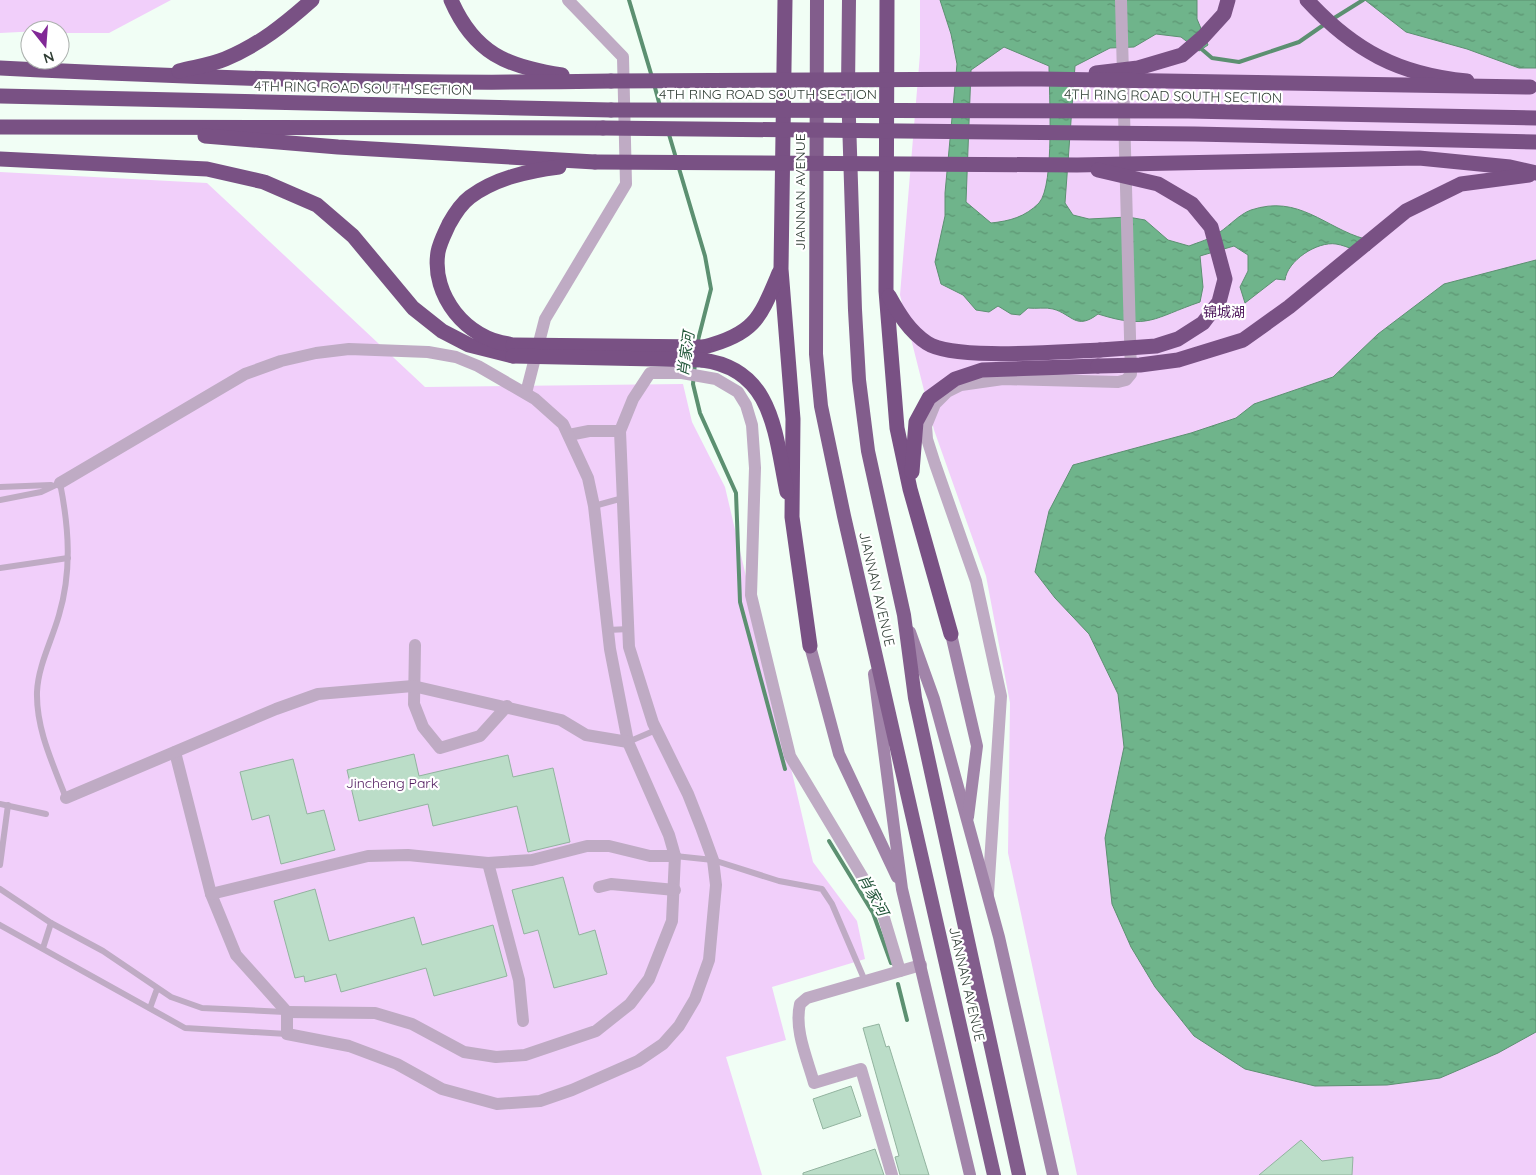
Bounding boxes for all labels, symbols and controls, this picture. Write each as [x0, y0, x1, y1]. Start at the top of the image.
north arrow [20, 20, 70, 70]
text: N [41, 47, 56, 68]
street label: 4TH RING ROAD SOUTH SECTION [254, 77, 472, 99]
street label: 4TH RING ROAD SOUTH SECTION [659, 85, 877, 103]
street label: 4TH RING ROAD SOUTH SECTION [1064, 85, 1282, 107]
street label: JIANNAN AVENUE [791, 133, 809, 251]
park label: 锦城湖 [1203, 303, 1245, 321]
water label: 肖家河 [673, 327, 698, 378]
street label: JIANNAN AVENUE [855, 530, 899, 648]
park label: Jincheng Park [346, 774, 438, 792]
water label: 肖家河 [854, 870, 894, 922]
street label: JIANNAN AVENUE [945, 925, 989, 1043]

